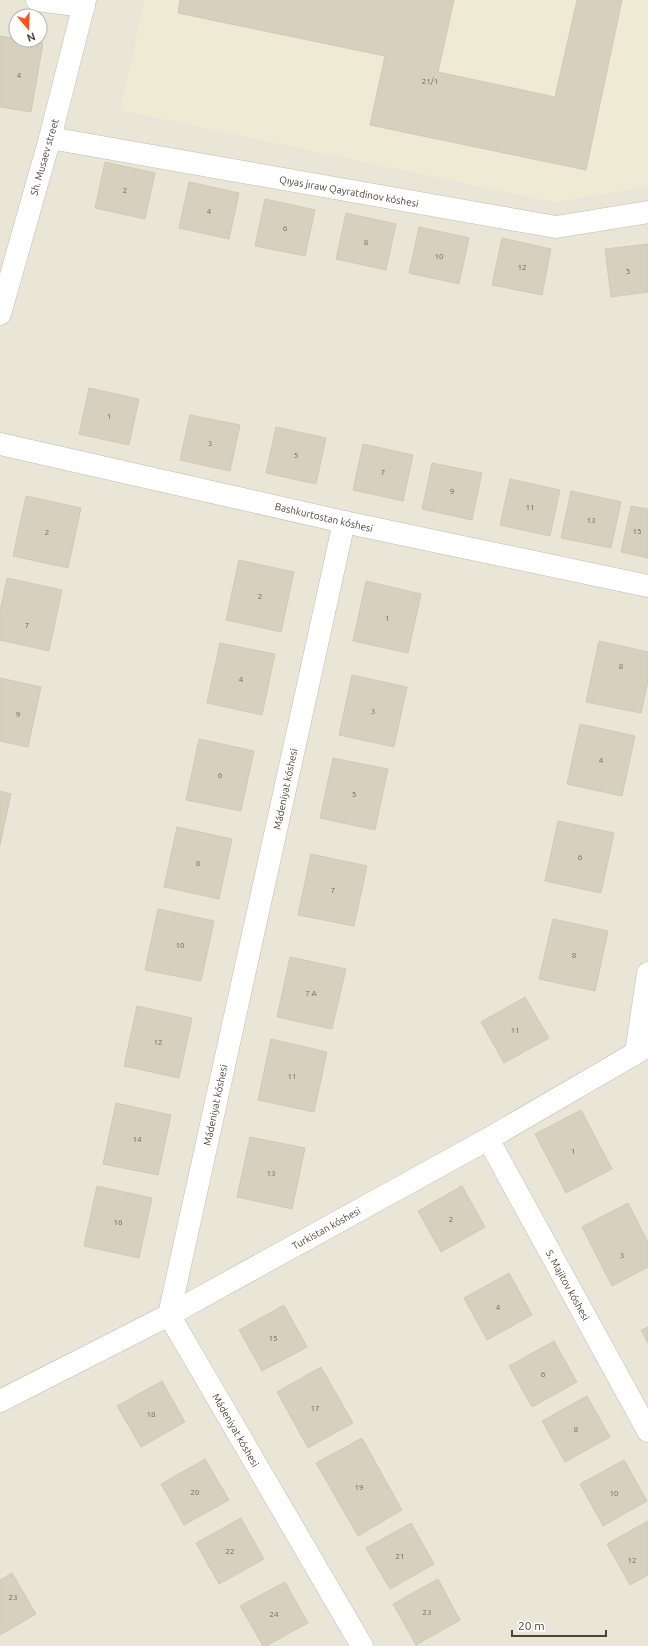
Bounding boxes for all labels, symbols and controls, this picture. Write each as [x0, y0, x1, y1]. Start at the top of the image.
north arrow [8, 8, 48, 48]
text: N [25, 30, 37, 44]
house number: 4 [17, 71, 22, 80]
house number: 21/1 [422, 77, 438, 86]
street label: Sh. Musaev street [28, 117, 61, 197]
street label: Qıyas jıraw Qayratdinov kóshesi [278, 174, 419, 209]
house number: 2 [123, 186, 127, 195]
house number: 4 [207, 207, 212, 216]
house number: 6 [283, 224, 288, 233]
house number: 8 [364, 238, 369, 247]
house number: 10 [434, 252, 444, 261]
house number: 12 [517, 263, 527, 272]
house number: 5 [626, 267, 630, 276]
house number: 1 [107, 412, 111, 421]
house number: 3 [208, 439, 212, 448]
house number: 5 [294, 451, 298, 460]
house number: 7 [381, 468, 385, 477]
house number: 9 [450, 487, 454, 496]
street label: Bashkurtostan kóshesi [274, 501, 374, 534]
house number: 11 [525, 503, 535, 512]
house number: 13 [586, 516, 596, 525]
house number: 15 [632, 527, 642, 536]
house number: 2 [45, 528, 49, 537]
house number: 2 [258, 592, 262, 601]
house number: 1 [385, 614, 389, 623]
house number: 7 [25, 621, 29, 630]
house number: 8 [619, 662, 624, 671]
house number: 4 [239, 675, 244, 684]
house number: 3 [371, 707, 375, 716]
house number: 9 [16, 710, 20, 719]
street label: Mádeniyat kóshesi [272, 748, 299, 831]
house number: 4 [599, 756, 604, 765]
house number: 6 [218, 771, 223, 780]
house number: 5 [352, 790, 356, 799]
house number: 6 [578, 853, 583, 862]
house number: 8 [196, 859, 201, 868]
house number: 7 [331, 886, 335, 895]
house number: 10 [175, 941, 185, 950]
house number: 8 [572, 951, 577, 960]
house number: 7 А [305, 989, 318, 998]
house number: 11 [510, 1026, 520, 1035]
house number: 12 [153, 1038, 163, 1047]
street label: Mádeniyat kóshesi [202, 1064, 229, 1147]
house number: 11 [287, 1072, 297, 1081]
house number: 14 [132, 1135, 142, 1144]
house number: 1 [571, 1147, 575, 1156]
house number: 13 [266, 1169, 276, 1178]
street label: Turkistan kóshesi [290, 1205, 362, 1252]
house number: 2 [449, 1215, 453, 1224]
house number: 16 [113, 1218, 123, 1227]
street label: S. Majitov kóshesi [544, 1248, 591, 1322]
house number: 3 [620, 1251, 624, 1260]
house number: 4 [496, 1303, 501, 1312]
house number: 15 [268, 1334, 278, 1343]
house number: 6 [541, 1370, 546, 1379]
street label: Mádeniyat kóshesi [210, 1392, 261, 1469]
house number: 17 [310, 1404, 320, 1413]
house number: 18 [146, 1410, 156, 1419]
house number: 8 [574, 1425, 579, 1434]
house number: 19 [354, 1483, 364, 1492]
house number: 20 [190, 1488, 200, 1497]
house number: 10 [609, 1489, 619, 1498]
house number: 22 [225, 1547, 235, 1556]
house number: 21 [395, 1552, 405, 1561]
house number: 12 [627, 1556, 637, 1565]
house number: 23 [8, 1593, 18, 1602]
house number: 23 [422, 1608, 432, 1617]
house number: 24 [269, 1610, 279, 1619]
scale bar [512, 1612, 606, 1638]
text: 20 m [518, 1619, 545, 1632]

